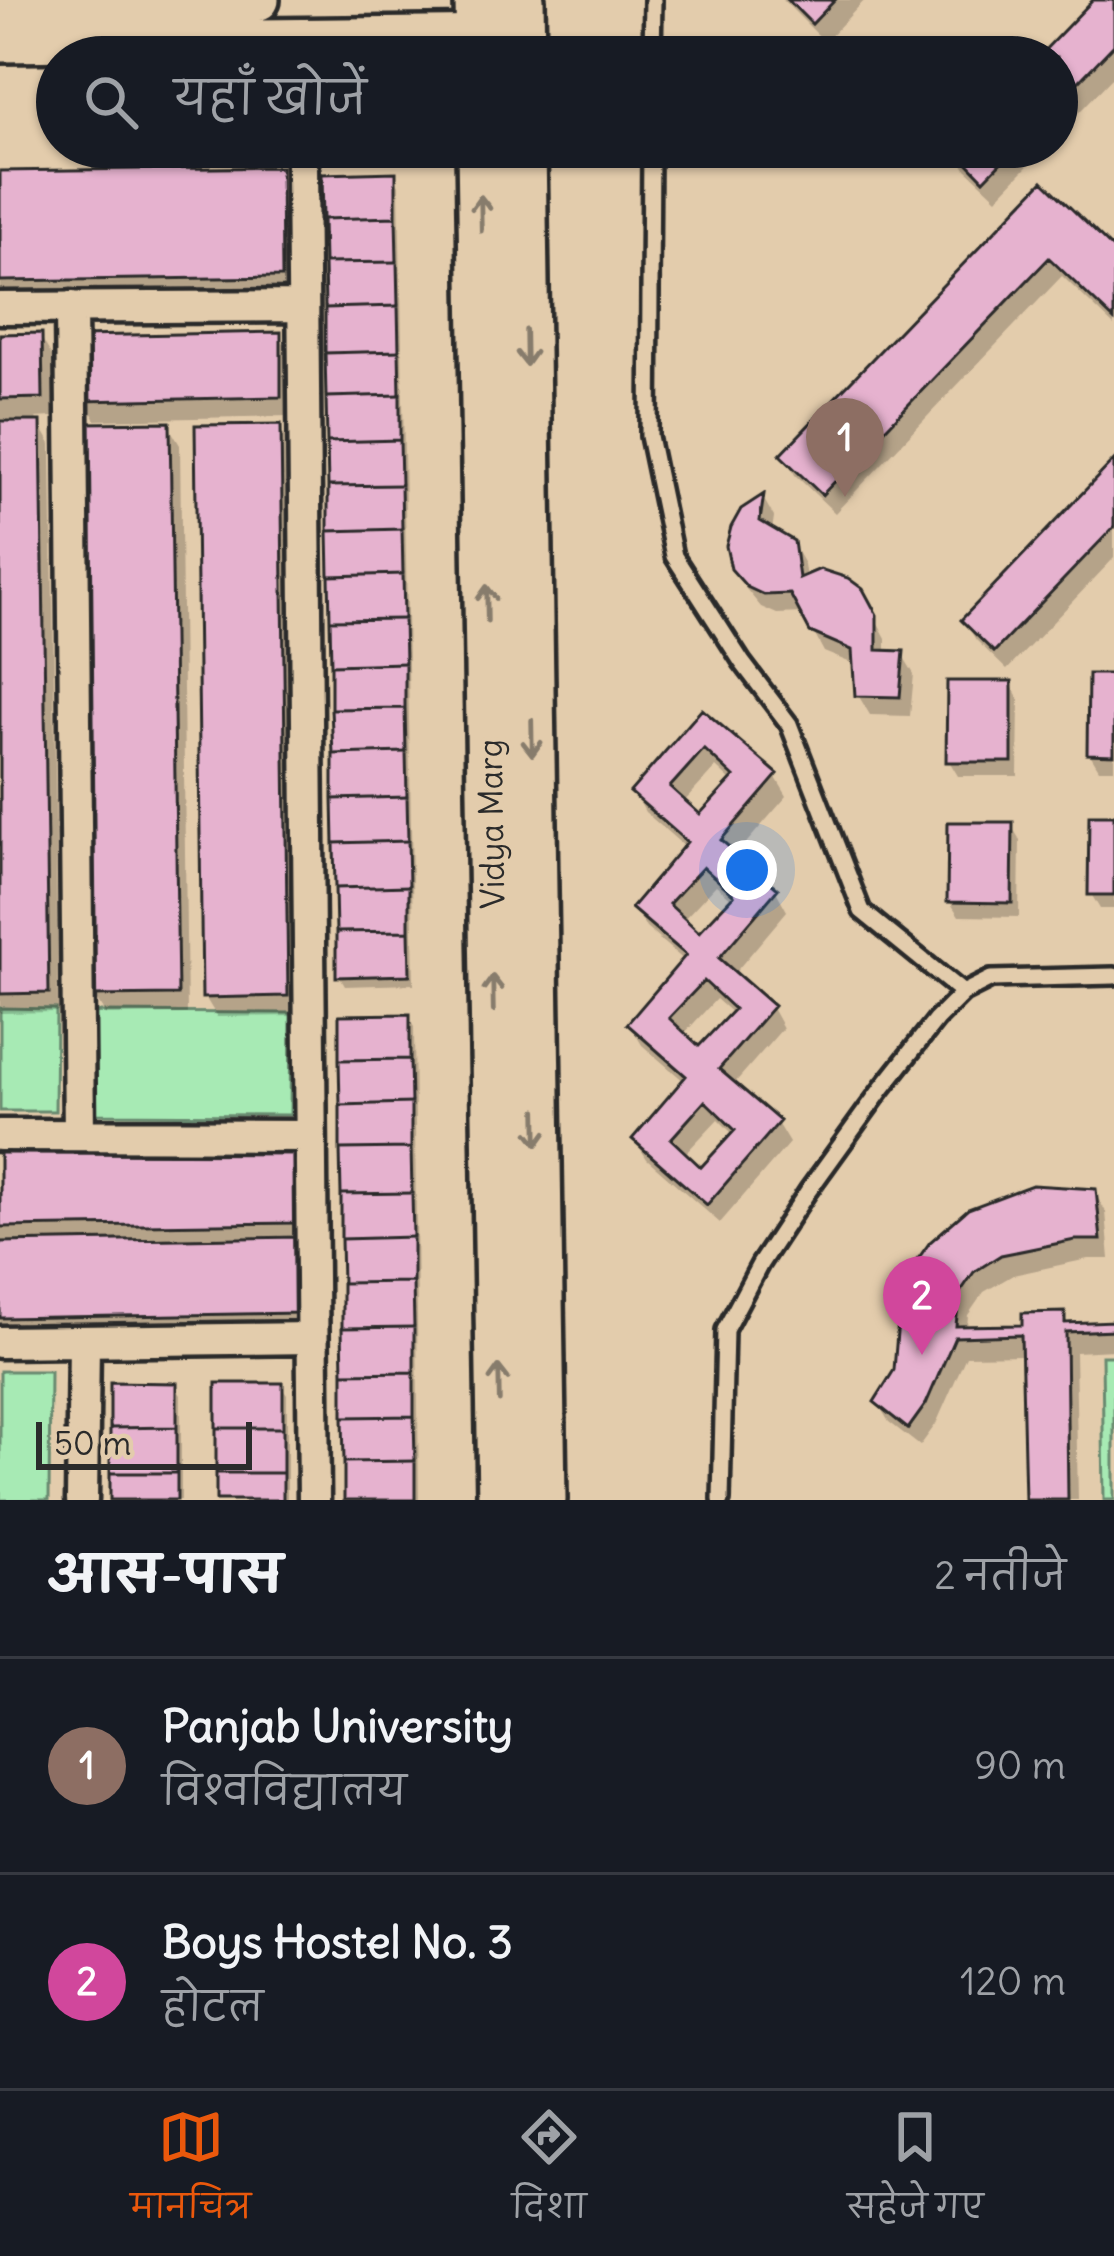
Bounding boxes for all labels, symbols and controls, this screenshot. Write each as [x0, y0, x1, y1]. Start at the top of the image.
search box [36, 36, 1078, 168]
icon: search [78, 69, 144, 135]
text: यहाँ खोजें [174, 70, 367, 126]
one-way arrow [470, 194, 492, 233]
one-way arrow [515, 328, 538, 367]
pin: 1 [806, 398, 884, 497]
one-way arrow [476, 584, 498, 623]
one-way arrow [520, 718, 543, 757]
street label: Vidya Marg [469, 739, 513, 909]
your location [717, 840, 777, 900]
one-way arrow [482, 974, 505, 1013]
one-way arrow [526, 1108, 549, 1147]
pin: 2 [883, 1256, 961, 1355]
one-way arrow [488, 1364, 511, 1403]
scale bar [36, 1416, 252, 1469]
text: 50 m [54, 1422, 131, 1464]
text: आस-पास [48, 1542, 282, 1606]
text: 2 नतीजे [934, 1551, 1066, 1600]
text: Panjab University [162, 1698, 513, 1754]
text: 1 [79, 1741, 95, 1790]
text: 90 m [974, 1741, 1066, 1790]
text: विश्वविद्यालय [162, 1766, 407, 1815]
text: Boys Hostel No. 3 [162, 1914, 513, 1970]
text: 2 [76, 1957, 98, 2006]
text: 120 m [960, 1957, 1066, 2006]
text: होटल [162, 1982, 264, 2031]
tab: मानचित्र [130, 2104, 251, 2243]
tab: दिशा [512, 2104, 587, 2243]
tab: सहेजे गए [847, 2104, 984, 2243]

